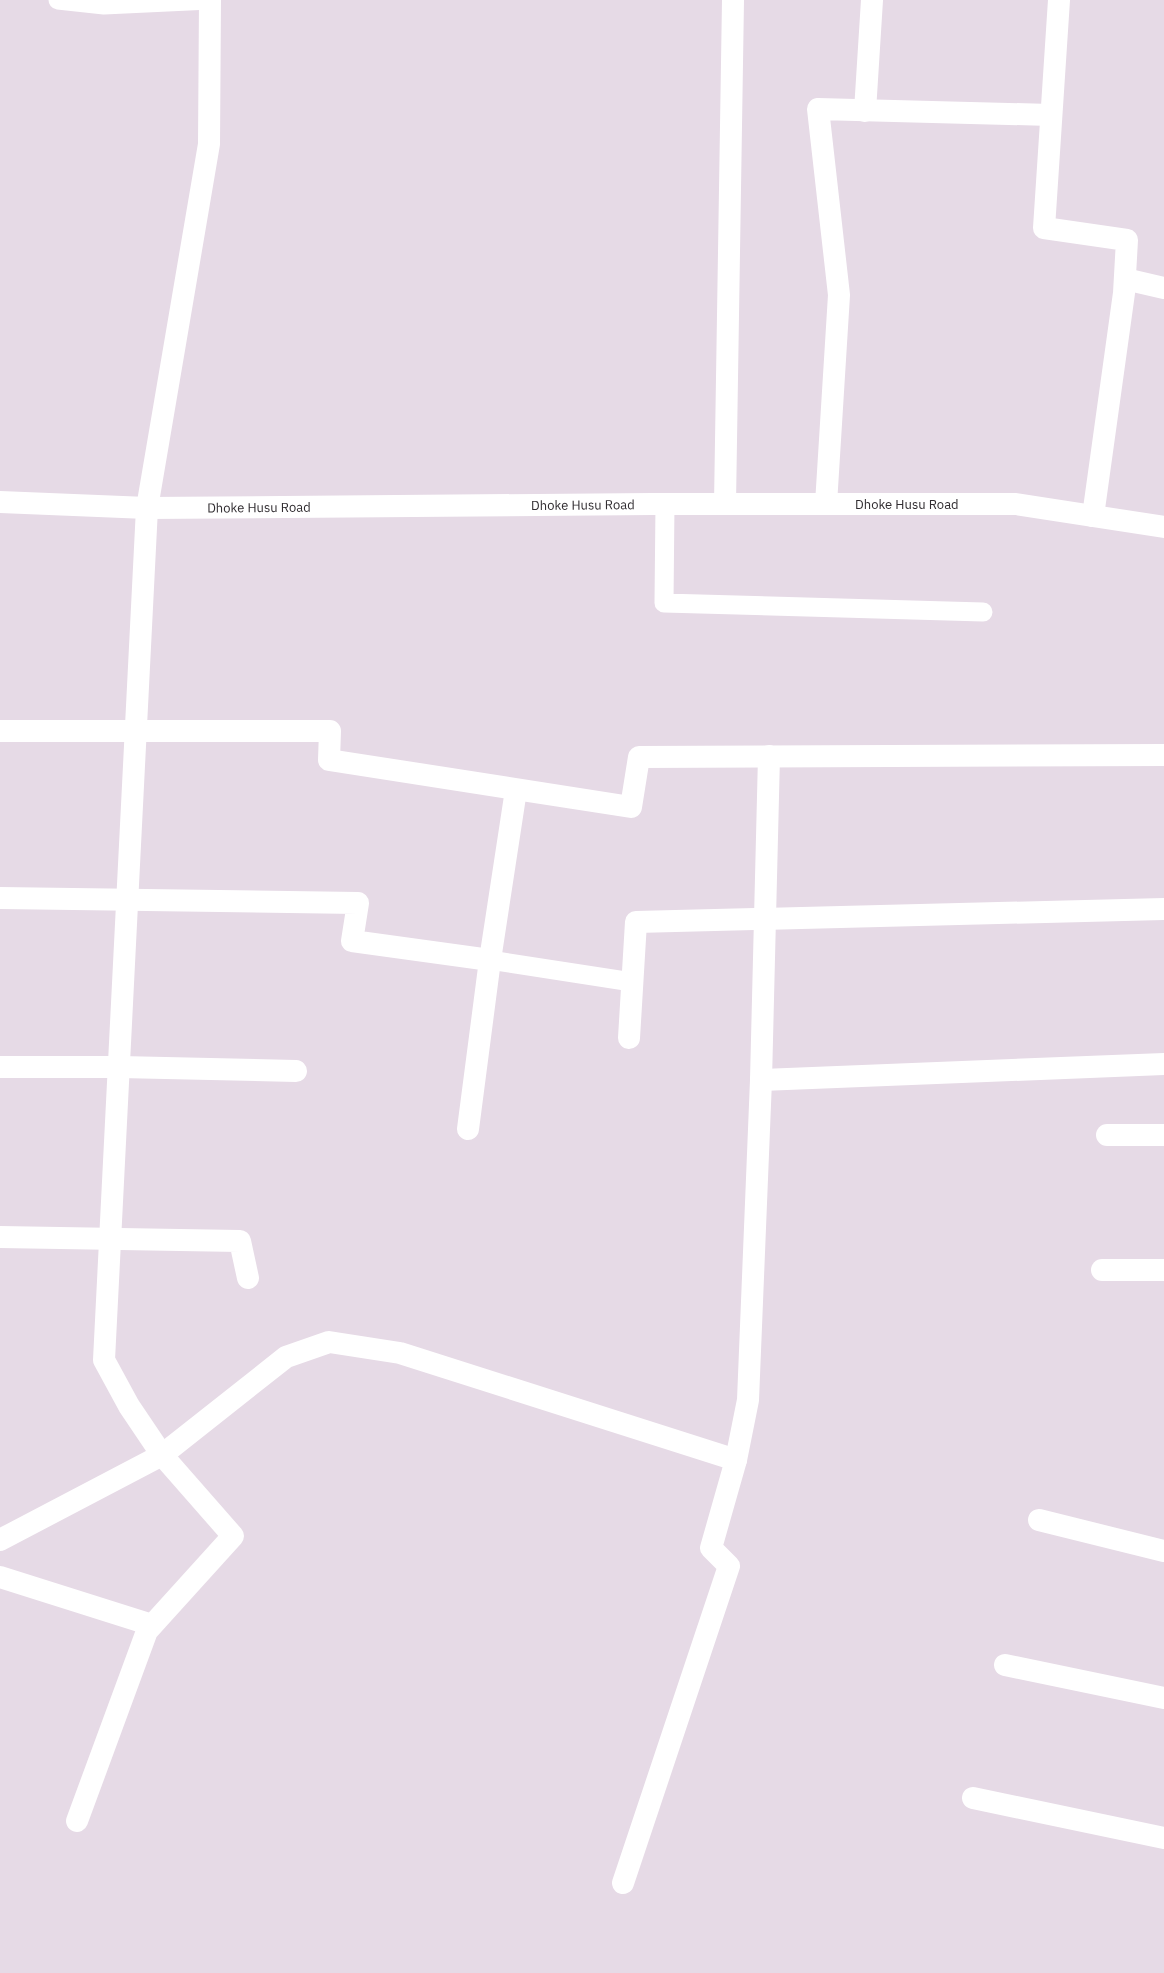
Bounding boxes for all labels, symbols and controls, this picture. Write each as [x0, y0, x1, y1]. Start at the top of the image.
street label: Dhoke Husu Road [531, 496, 635, 513]
street label: Dhoke Husu Road [855, 496, 959, 513]
street label: Dhoke Husu Road [207, 498, 311, 516]

